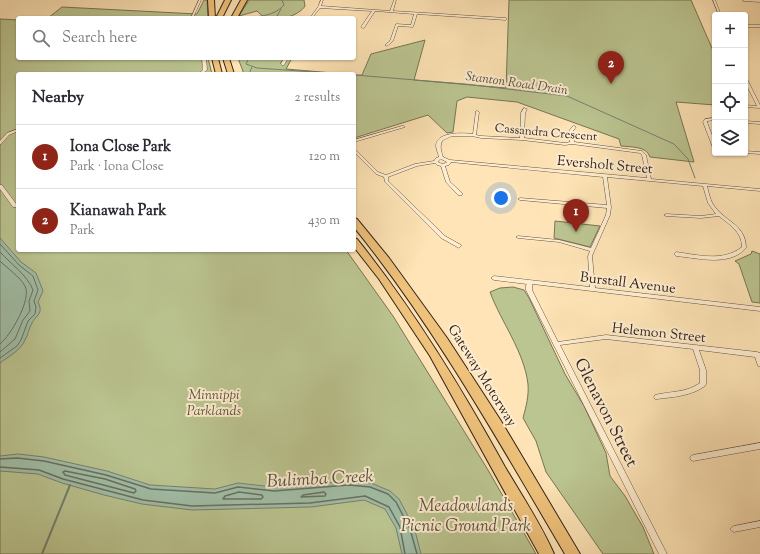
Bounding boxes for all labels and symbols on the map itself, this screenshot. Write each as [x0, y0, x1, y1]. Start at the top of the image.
pin: 2 [598, 51, 624, 84]
water label: Stanton Road Drain [464, 68, 569, 100]
street label: Cassandra Crescent [494, 120, 598, 146]
street label: Eversholt Street [556, 152, 654, 180]
your location [491, 188, 511, 208]
pin: 1 [563, 199, 589, 232]
street label: Burstall Avenue [579, 268, 677, 300]
street label: Helemon Street [611, 319, 707, 349]
street label: Gateway Motorway [442, 321, 521, 431]
street label: Glenavon Street [567, 354, 643, 472]
park label: Minnippi Parklands [187, 386, 242, 422]
water label: Bulimba Creek [266, 464, 374, 496]
park label: Meadowlands Picnic Ground Park [401, 495, 531, 539]

